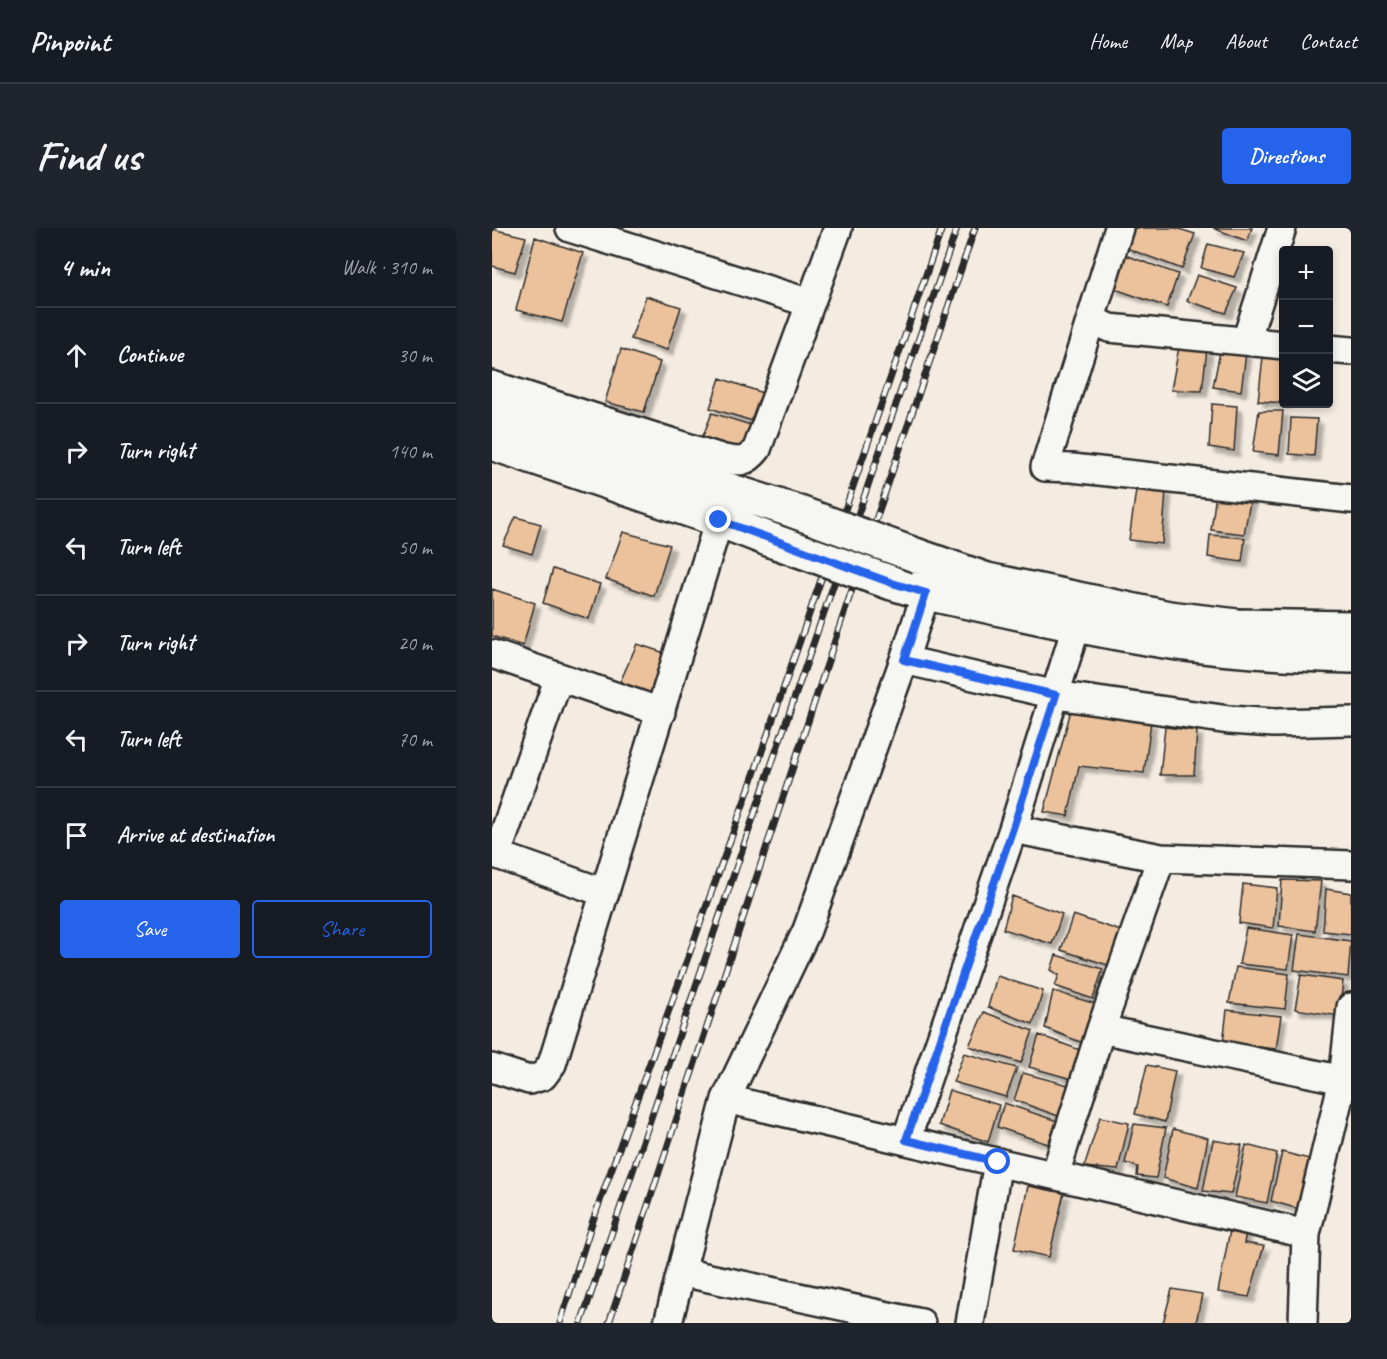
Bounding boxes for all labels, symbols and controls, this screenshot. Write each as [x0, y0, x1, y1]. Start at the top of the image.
text: Pinpoint [30, 24, 110, 59]
text: Home [1089, 28, 1127, 54]
text: Map [1160, 28, 1192, 54]
text: About [1225, 28, 1267, 54]
text: Contact [1300, 28, 1357, 54]
button: Directions [1222, 128, 1351, 184]
text: Find us [36, 130, 141, 183]
map controls [1279, 246, 1333, 408]
button: + [1279, 246, 1333, 300]
text: 4 min [60, 251, 110, 284]
text: Walk · 310 m [342, 255, 432, 280]
button: − [1279, 300, 1333, 354]
icon: ahead [60, 339, 93, 372]
text: Continue [117, 341, 183, 369]
text: 30 m [398, 343, 432, 368]
button: layers [1279, 354, 1333, 408]
icon: right [60, 435, 93, 468]
text: Turn right [117, 437, 194, 465]
text: 140 m [389, 439, 432, 464]
route end [705, 506, 731, 532]
icon: left [60, 531, 93, 564]
text: Turn left [117, 533, 181, 561]
text: 50 m [398, 535, 432, 560]
icon: right [60, 627, 93, 660]
text: Turn right [117, 629, 194, 657]
text: 20 m [398, 631, 432, 656]
icon: left [60, 723, 93, 756]
text: Turn left [117, 725, 181, 753]
text: 70 m [398, 727, 432, 752]
icon: arrive [60, 819, 93, 852]
text: Arrive at destination [117, 821, 274, 849]
button: Save [60, 900, 240, 958]
button: Share [252, 900, 432, 958]
route start [984, 1148, 1010, 1174]

